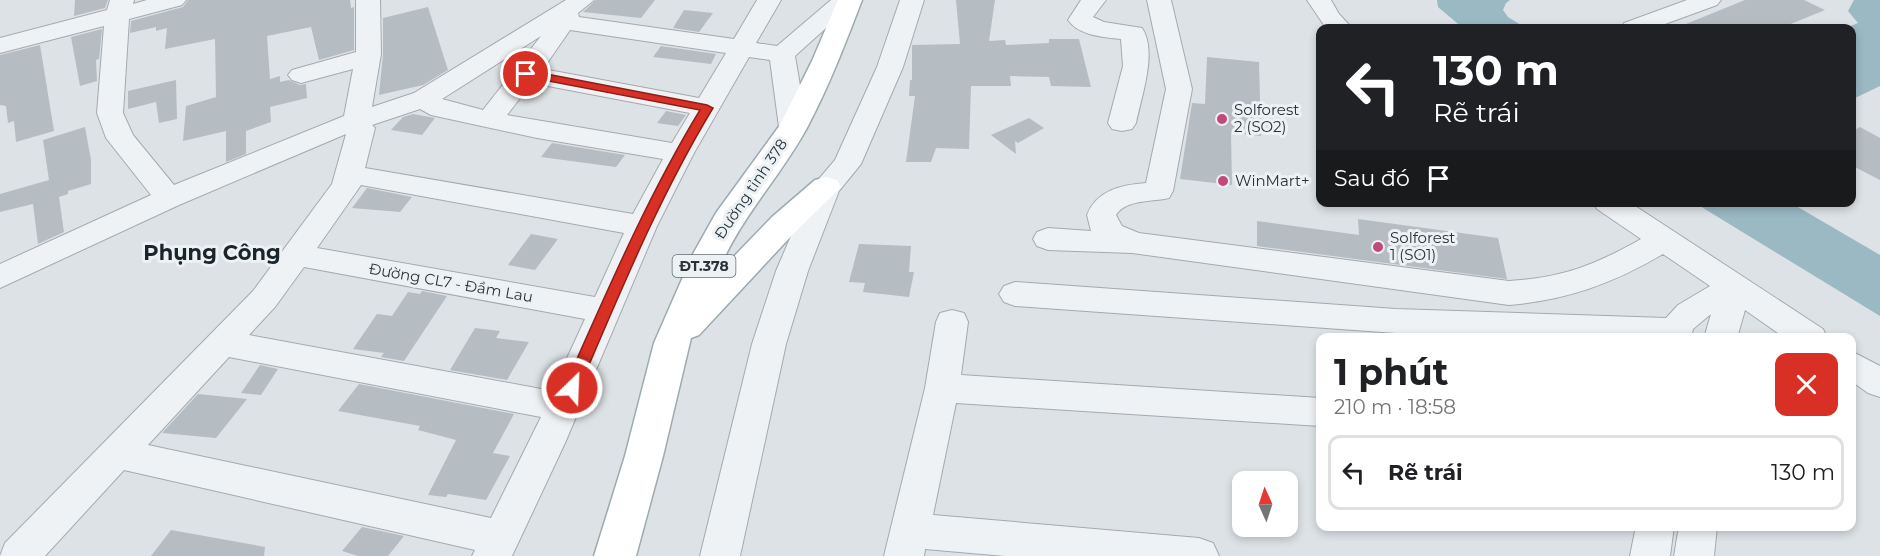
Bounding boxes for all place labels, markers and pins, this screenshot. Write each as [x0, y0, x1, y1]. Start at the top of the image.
pin [500, 48, 551, 99]
place label: Solforest 2 (SO2) [1234, 100, 1299, 136]
marker: Solforest 2 (SO2) [1215, 112, 1229, 126]
place label: WinMart+ [1235, 171, 1310, 190]
marker: WinMart+ [1216, 174, 1230, 188]
place label: Solforest 1 (SO1) [1390, 228, 1455, 264]
marker: Solforest 1 (SO1) [1371, 240, 1385, 254]

